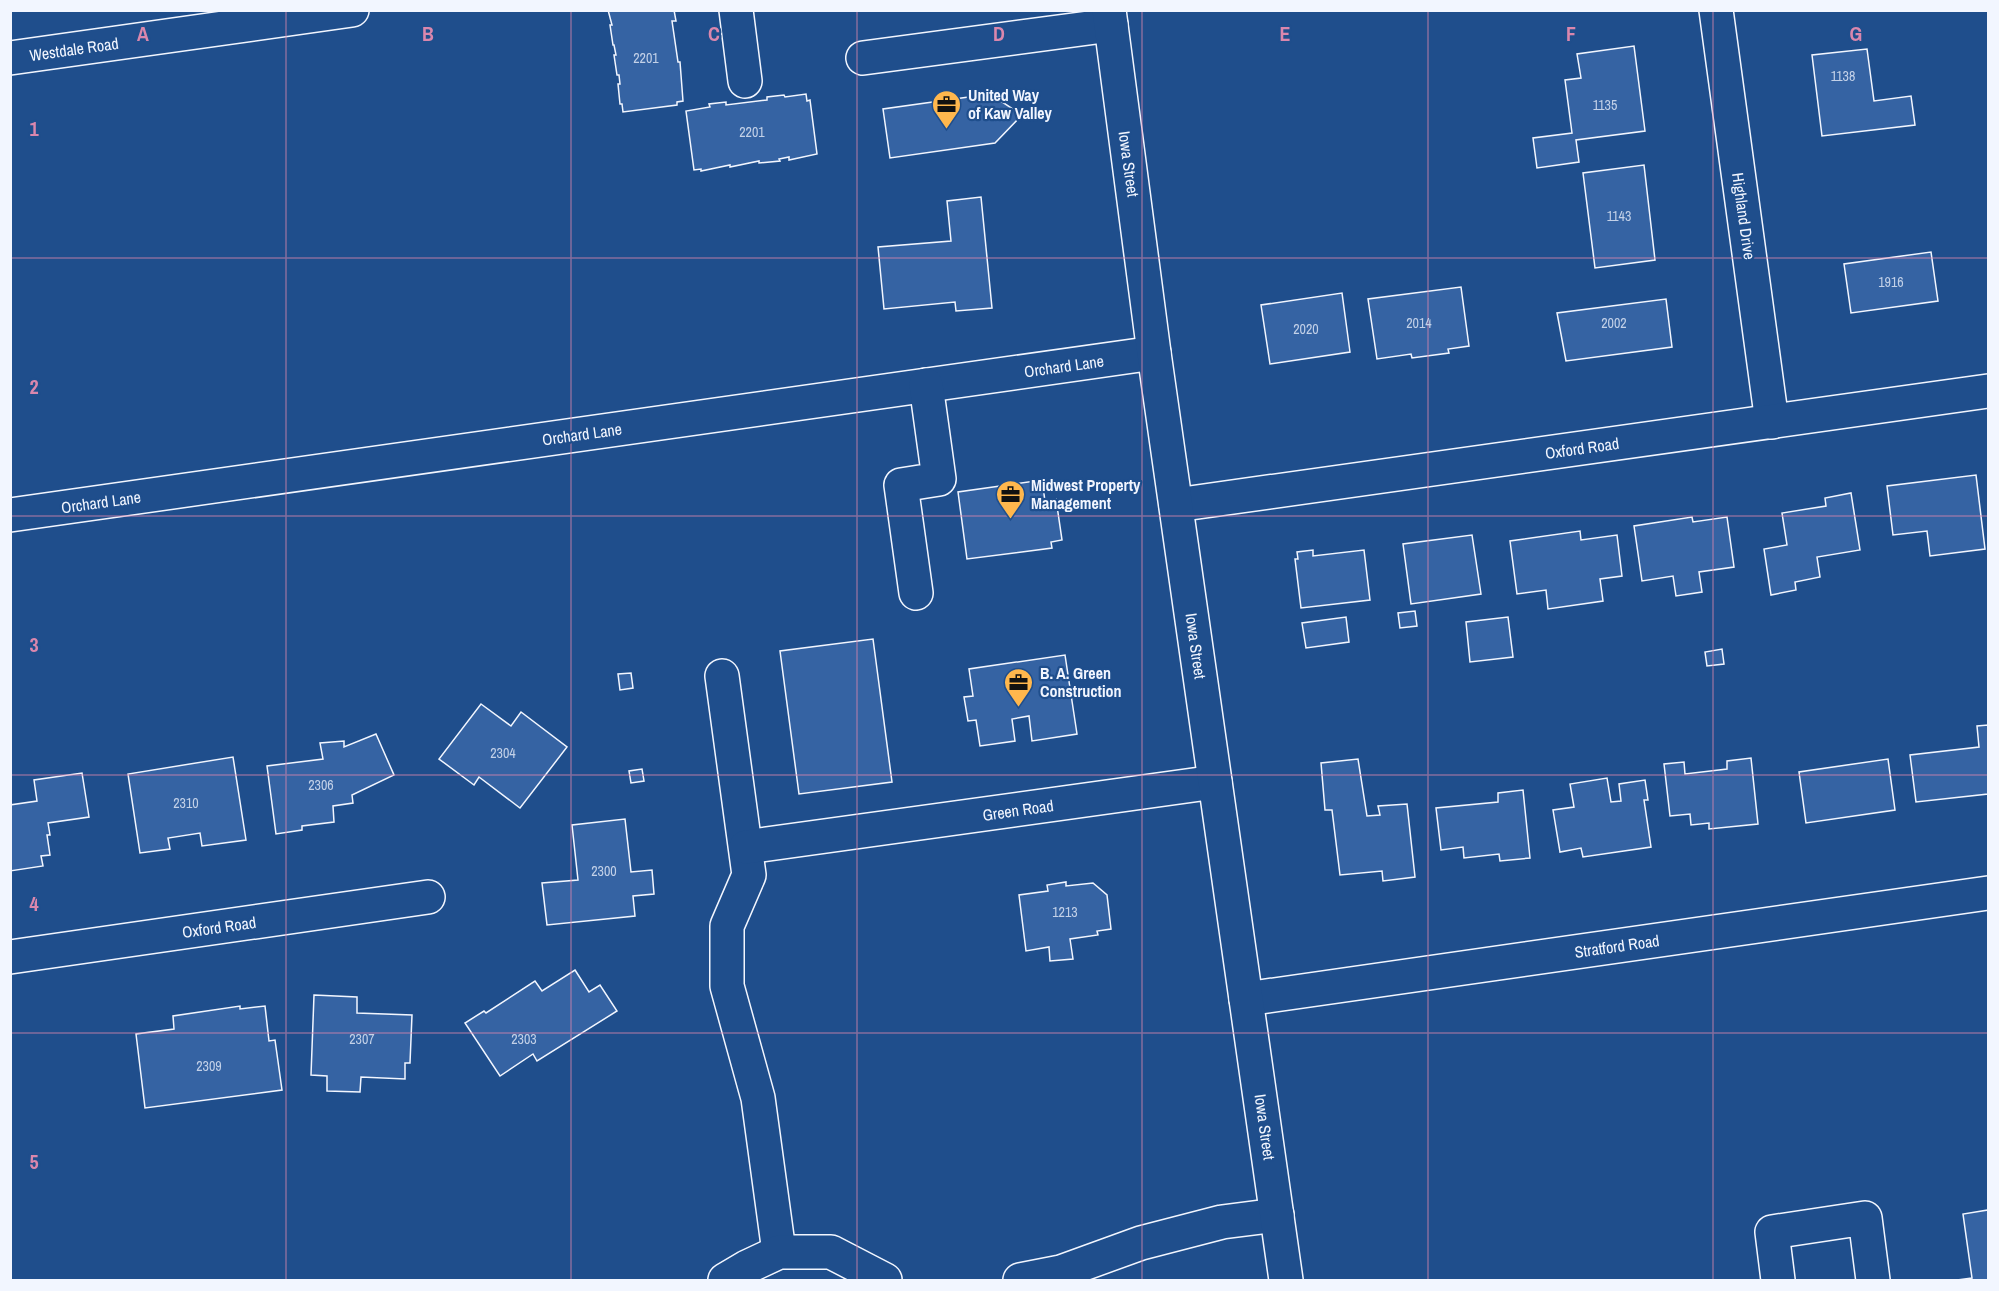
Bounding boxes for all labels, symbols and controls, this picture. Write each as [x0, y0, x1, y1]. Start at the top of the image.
text: A [137, 20, 149, 47]
text: B [422, 20, 434, 47]
text: C [708, 20, 720, 47]
text: D [993, 20, 1005, 47]
text: E [1280, 20, 1291, 47]
text: F [1566, 20, 1576, 47]
text: G [1850, 20, 1862, 47]
street label: Westdale Road [28, 32, 120, 66]
house number: 2201 [633, 49, 659, 67]
house number: 1138 [1831, 67, 1855, 85]
place label: United Way of Kaw Valley [968, 84, 1053, 124]
office icon: United Way of Kaw Valley [931, 88, 963, 130]
house number: 1135 [1593, 96, 1617, 114]
text: 1 [29, 115, 39, 142]
house number: 2201 [739, 123, 765, 141]
street label: Iowa Street [1113, 130, 1145, 199]
street label: Highland Drive [1727, 171, 1761, 261]
house number: 1143 [1607, 207, 1631, 225]
house number: 1916 [1878, 273, 1904, 291]
house number: 2014 [1406, 314, 1432, 332]
house number: 2002 [1601, 314, 1627, 332]
house number: 2020 [1293, 320, 1319, 338]
street label: Orchard Lane [1023, 350, 1105, 382]
text: 2 [29, 373, 39, 400]
street label: Orchard Lane [541, 418, 623, 450]
street label: Oxford Road [1544, 432, 1620, 464]
place label: Midwest Property Management [1031, 474, 1141, 514]
office icon: Midwest Property Management [994, 478, 1026, 520]
street label: Orchard Lane [60, 486, 142, 518]
street label: Iowa Street [1180, 612, 1212, 681]
text: 3 [29, 631, 39, 658]
place label: B. A. Green Construction [1040, 662, 1122, 702]
office icon: B. A. Green Construction [1003, 666, 1035, 708]
house number: 2304 [490, 744, 516, 762]
house number: 2306 [308, 776, 334, 794]
house number: 2310 [173, 794, 199, 812]
street label: Green Road [981, 794, 1055, 826]
house number: 2300 [591, 862, 617, 880]
text: 4 [29, 890, 39, 917]
house number: 1213 [1052, 903, 1078, 921]
street label: Oxford Road [181, 911, 257, 943]
street label: Stratford Road [1573, 929, 1661, 963]
house number: 2307 [349, 1030, 375, 1048]
house number: 2303 [511, 1030, 537, 1048]
house number: 2309 [196, 1057, 222, 1075]
street label: Iowa Street [1249, 1093, 1281, 1162]
text: 5 [29, 1148, 39, 1175]

